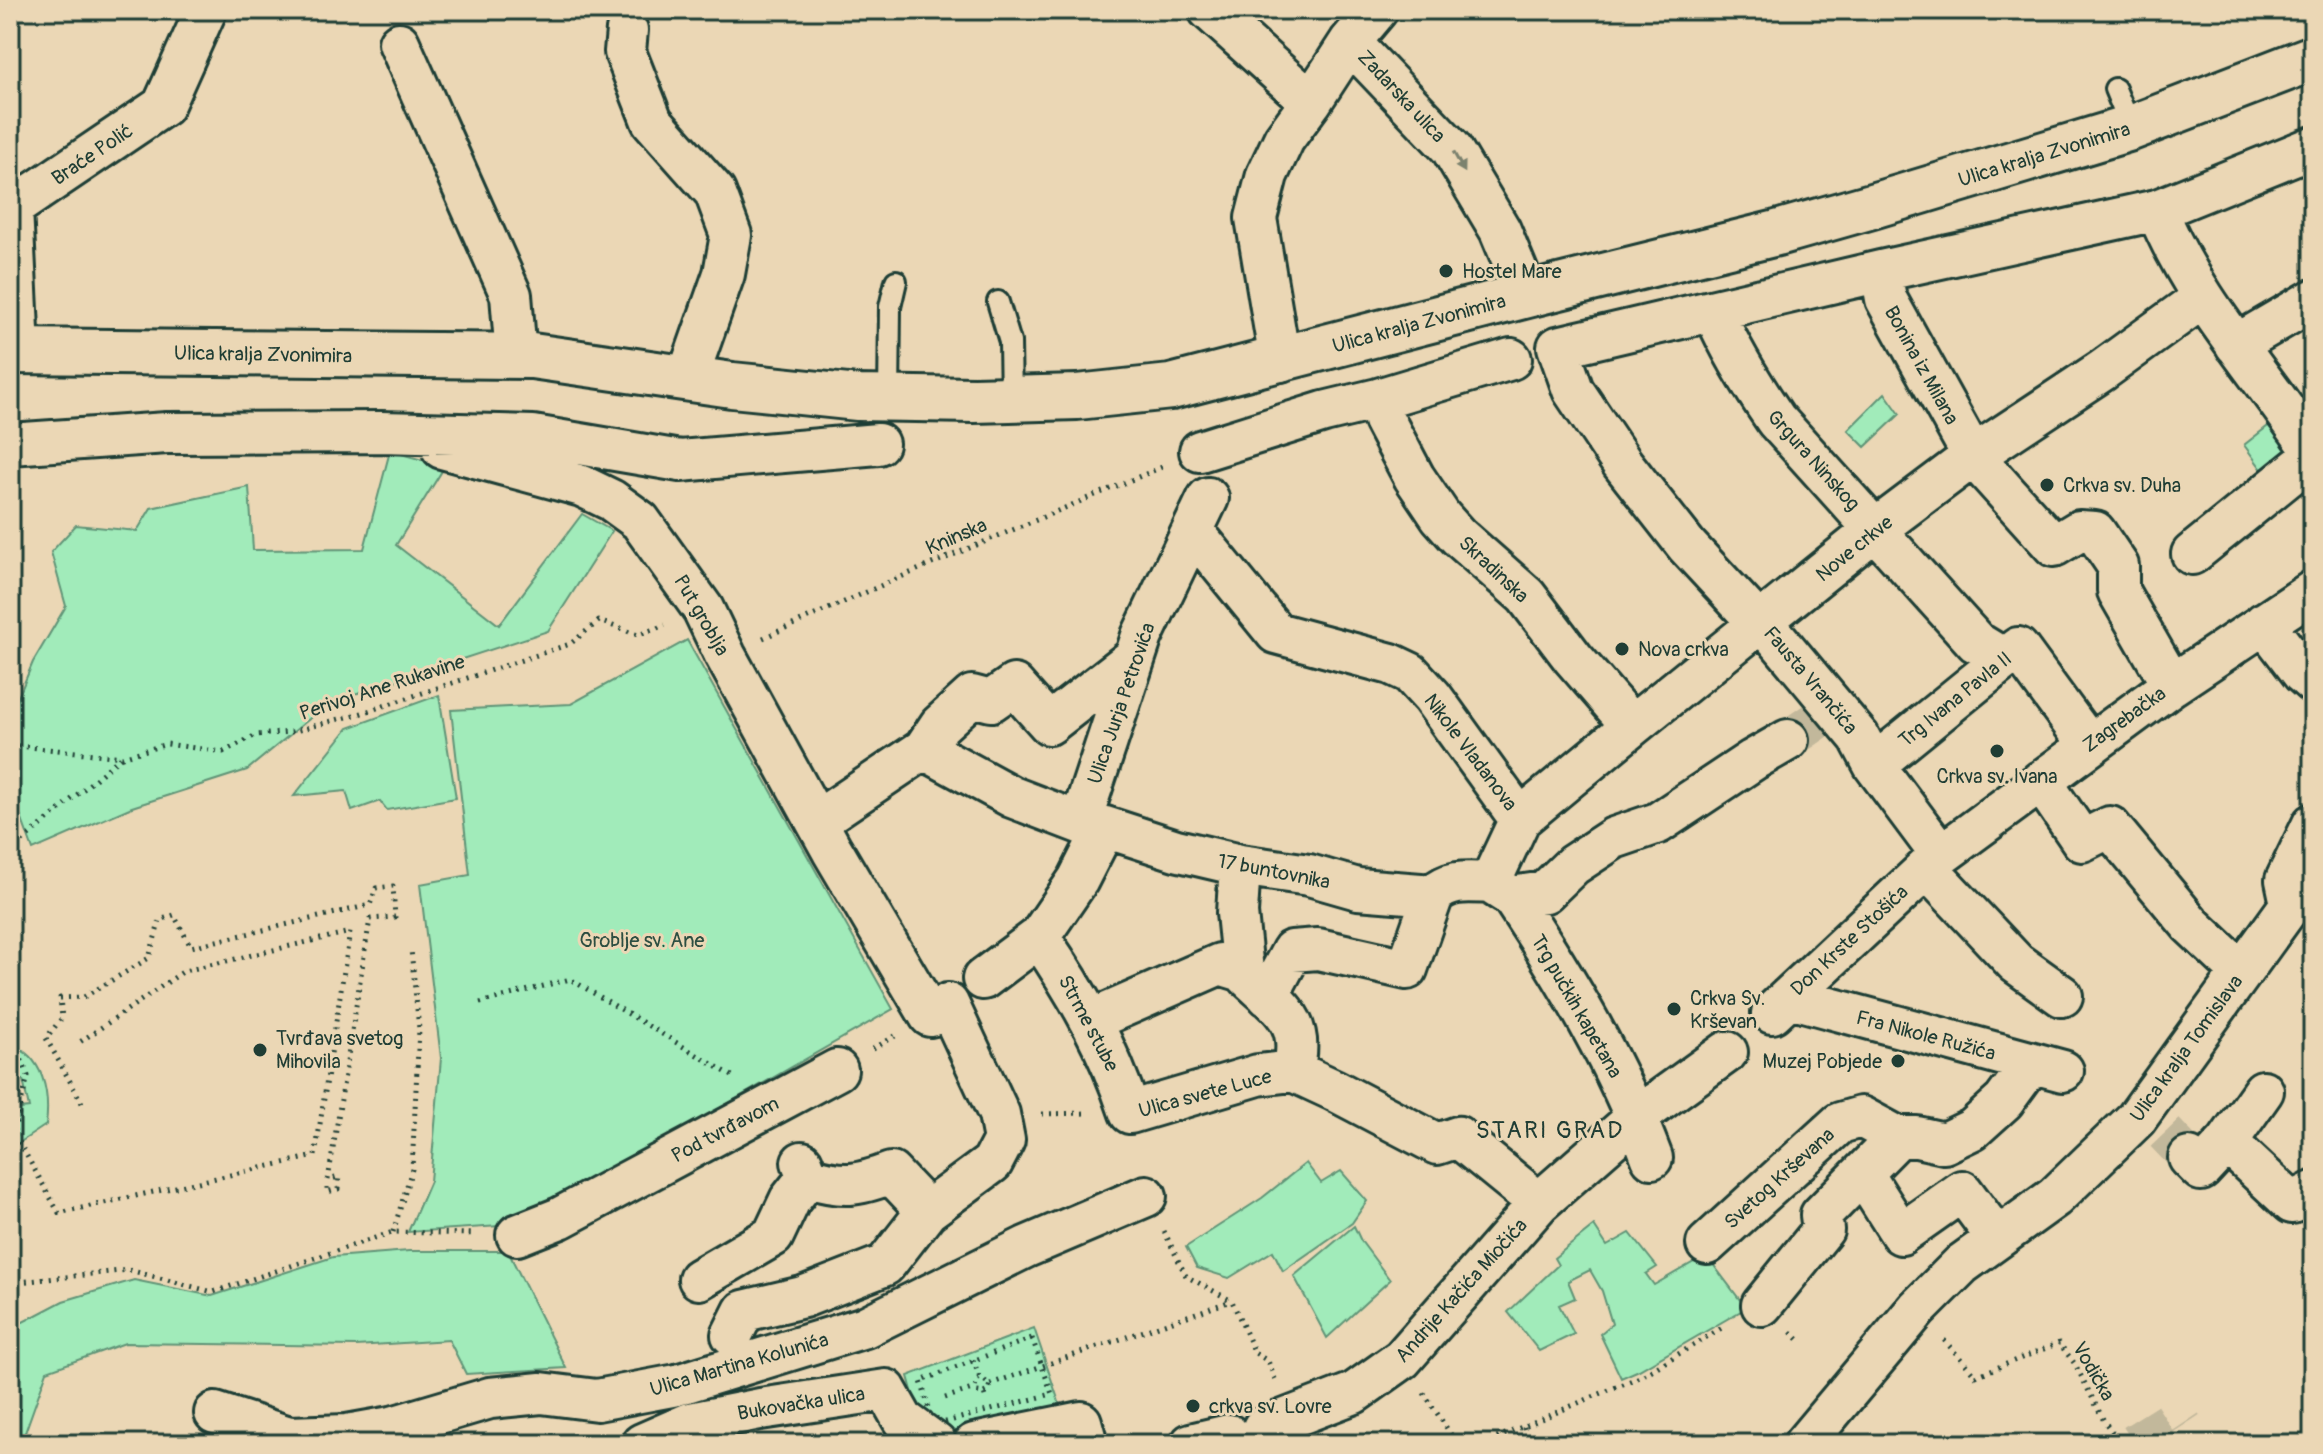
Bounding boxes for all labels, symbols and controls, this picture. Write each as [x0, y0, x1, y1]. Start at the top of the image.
street label: Zadarska ulica [1352, 45, 1451, 148]
street label: Ulica kralja Zvonimira [1955, 116, 2133, 193]
street label: Braće Polić [47, 118, 138, 191]
one-way arrow [1451, 151, 1465, 173]
place label: Hostel Mare [1462, 259, 1562, 284]
marker: Hostel Mare [1437, 262, 1455, 280]
street label: Ulica kralja Zvonimira [1330, 288, 1509, 359]
street label: Bonina iz Milana [1879, 302, 1964, 429]
street label: Ulica kralja Zvonimira [174, 340, 352, 369]
street label: Grgura Ninskog [1762, 405, 1865, 516]
place label: Crkva sv. Duha [2063, 473, 2181, 498]
marker: Crkva sv. Duha [2038, 476, 2056, 494]
street label: Nove crkve [1811, 510, 1898, 587]
street label: Kninska [922, 512, 991, 561]
street label: Skradinska [1453, 531, 1534, 608]
street label: Put groblja [668, 570, 735, 660]
street label: Ulica Jurja Petrovića [1082, 619, 1161, 787]
street label: Fausta Vrančića [1758, 621, 1863, 739]
place label: Nova crkva [1638, 637, 1729, 662]
marker: Nova crkva [1613, 640, 1631, 658]
street label: Trg Ivana Pavla II [1894, 646, 2017, 753]
street label: Perivoj Ane Rukavine [296, 649, 468, 726]
street label: Zagrebačka [2078, 681, 2171, 758]
street label: Nikole Vladanova [1418, 689, 1523, 816]
marker: Crkva sv. Ivana [1988, 742, 2006, 760]
place label: Crkva sv. Ivana [1936, 764, 2058, 789]
street label: 17 buntovnika [1216, 848, 1332, 895]
street label: Don Krste Stošića [1785, 879, 1913, 1001]
park label: Groblje sv. Ane [580, 928, 705, 953]
street label: Trg pučkih kapetana [1525, 930, 1628, 1083]
street label: Ulica kralja Tomislava [2125, 970, 2248, 1127]
street label: Strme stube [1053, 971, 1124, 1076]
place label: Crkva Sv. Krševan [1690, 986, 1766, 1034]
marker: Crkva Sv. Krševan [1665, 1000, 1683, 1018]
street label: Fra Nikole Ružića [1853, 1005, 1998, 1066]
place label: Tvrđava svetog Mihovila [276, 1026, 403, 1074]
marker: Tvrđava svetog Mihovila [251, 1041, 269, 1059]
place label: Muzej Pobjede [1762, 1049, 1882, 1074]
marker: Muzej Pobjede [1889, 1052, 1907, 1070]
street label: Ulica svete Luce [1136, 1064, 1275, 1123]
street label: Pod tvrđavom [667, 1091, 783, 1168]
district label: STARI GRAD [1476, 1116, 1624, 1145]
street label: Svetog Krševana [1719, 1122, 1840, 1235]
street label: Andrije Kačića Miočića [1390, 1213, 1533, 1368]
street label: Ulica Martina Kolunića [647, 1327, 831, 1402]
street label: Vodička [2067, 1337, 2120, 1405]
street label: Bukovačka ulica [735, 1381, 867, 1426]
place label: crkva sv. Lovre [1209, 1394, 1332, 1419]
marker: crkva sv. Lovre [1184, 1397, 1202, 1415]

